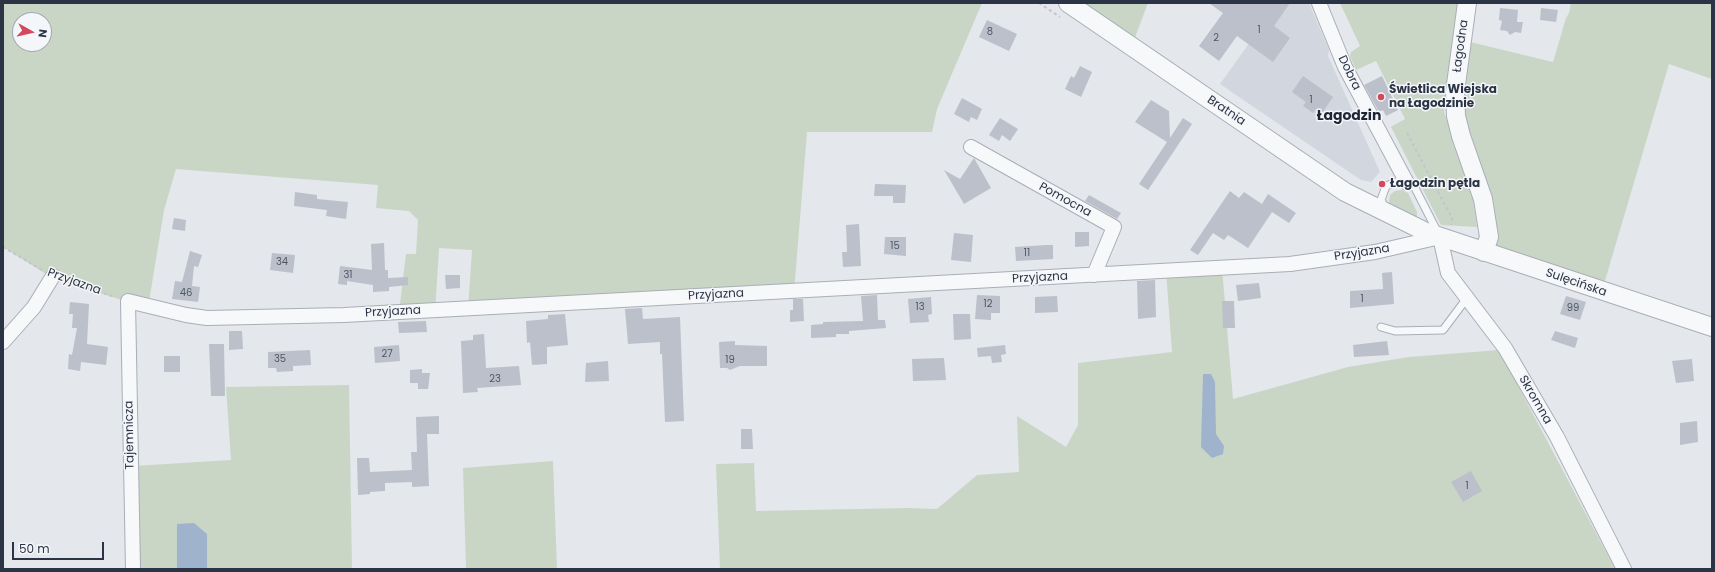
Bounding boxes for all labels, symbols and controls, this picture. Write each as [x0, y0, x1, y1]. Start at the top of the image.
north arrow [12, 12, 52, 52]
street label: Łagodna [1450, 19, 1472, 73]
house number: 1 [1257, 24, 1261, 36]
house number: 8 [987, 26, 993, 38]
text: N [34, 28, 51, 39]
house number: 2 [1213, 32, 1219, 44]
street label: Dobra [1334, 53, 1364, 93]
place label: Świetlica Wiejska na Łagodzinie [1389, 83, 1497, 111]
marker: Świetlica Wiejska na Łagodzinie [1376, 92, 1386, 102]
street label: Bratnia [1204, 93, 1248, 129]
house number: 1 [1309, 94, 1313, 106]
district label: Łagodzin [1317, 108, 1381, 124]
place label: Łagodzin pętla [1390, 177, 1480, 191]
marker: Łagodzin pętla [1377, 179, 1387, 189]
street label: Pomocna [1036, 180, 1094, 220]
house number: 15 [890, 240, 900, 252]
street label: Przyjazna [1333, 242, 1391, 264]
house number: 11 [1024, 247, 1030, 259]
house number: 34 [276, 256, 288, 268]
street label: Przyjazna [45, 266, 103, 298]
street label: Sulęcińska [1544, 266, 1608, 300]
house number: 31 [343, 269, 353, 281]
street label: Przyjazna [1012, 269, 1068, 287]
street label: Przyjazna [688, 286, 744, 304]
house number: 46 [180, 287, 192, 299]
house number: 1 [1360, 293, 1364, 305]
house number: 12 [984, 298, 992, 310]
house number: 13 [915, 301, 925, 313]
house number: 99 [1567, 302, 1579, 314]
street label: Przyjazna [365, 303, 421, 321]
house number: 27 [381, 348, 393, 360]
house number: 35 [274, 353, 286, 365]
house number: 19 [725, 354, 735, 366]
house number: 23 [489, 373, 501, 385]
street label: Skromna [1515, 373, 1555, 427]
street label: Tajemnicza [122, 400, 138, 470]
house number: 1 [1465, 480, 1469, 492]
scale bar [14, 534, 106, 560]
text: 50 m [19, 540, 50, 557]

